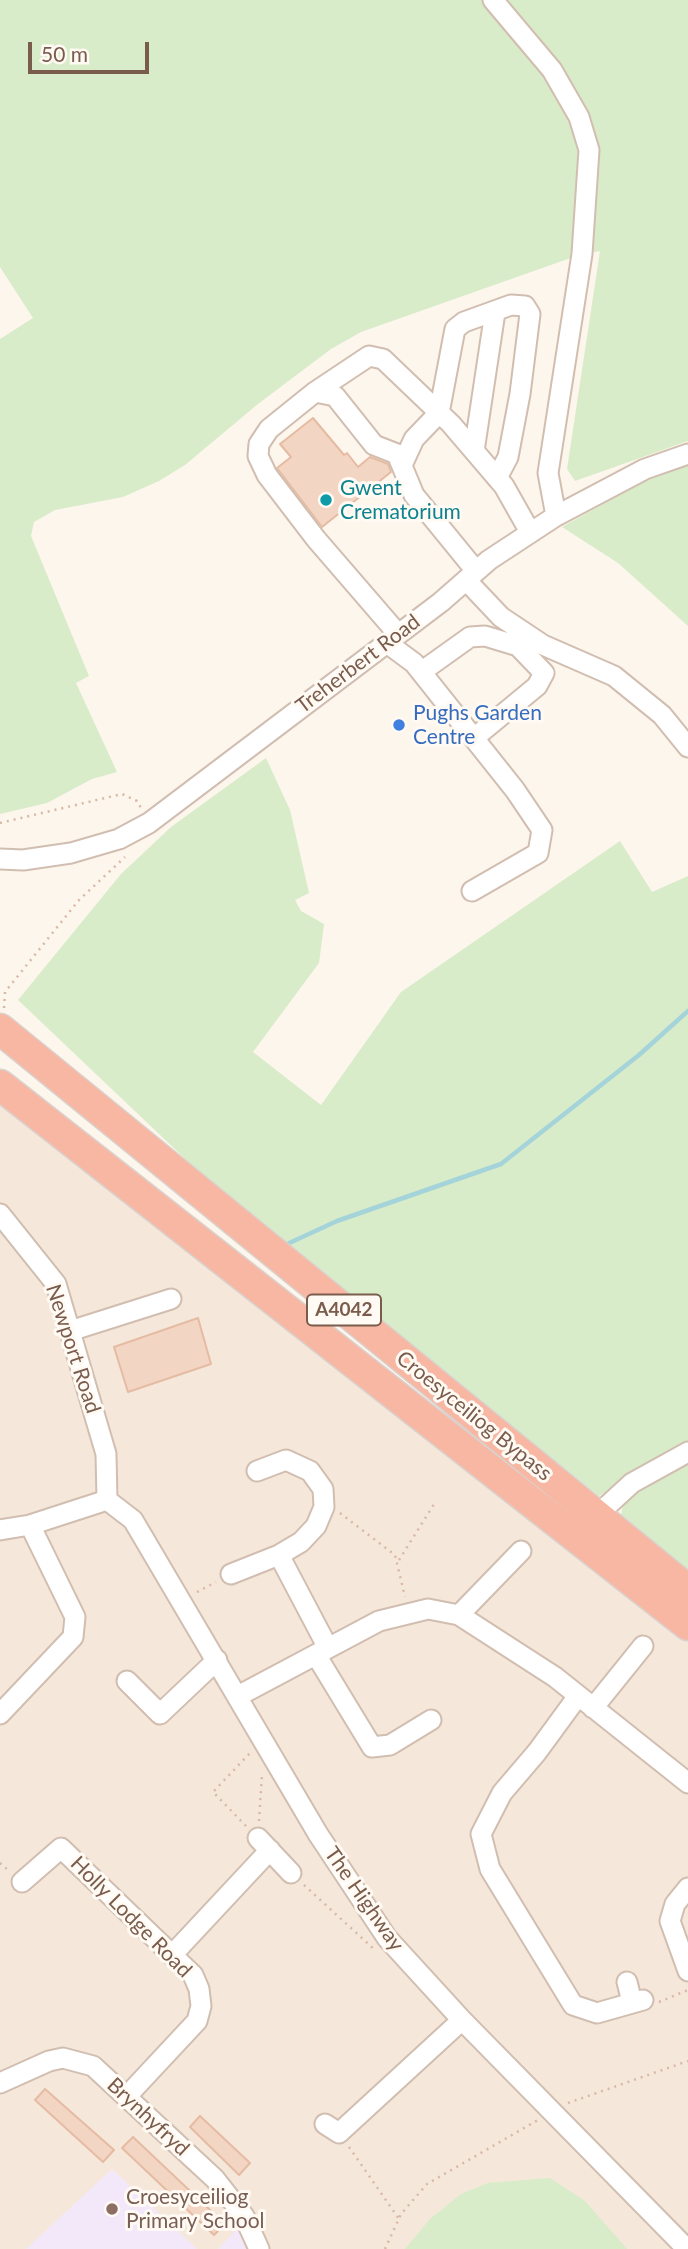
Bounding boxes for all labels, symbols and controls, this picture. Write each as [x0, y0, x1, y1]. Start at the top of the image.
scale bar [32, 28, 152, 72]
text: 50 m [41, 41, 88, 66]
place label: Gwent Crematorium [340, 475, 461, 525]
marker: Gwent Crematorium [318, 492, 334, 508]
street label: Treherbert Road [291, 609, 425, 719]
place label: Pughs Garden Centre [413, 700, 542, 750]
marker: Pughs Garden Centre [391, 717, 407, 733]
street label: Newport Road [40, 1281, 106, 1417]
road number: A4042 [307, 1294, 381, 1326]
street label: Croesyceiliog Bypass [391, 1346, 557, 1486]
street label: The Highway [319, 1842, 409, 1956]
street label: Holly Lodge Road [65, 1851, 197, 1983]
street label: Brynhyfryd [102, 2073, 194, 2161]
place label: Croesyceiliog Primary School [126, 2184, 264, 2234]
marker: Croesyceiliog Primary School [104, 2201, 120, 2217]

